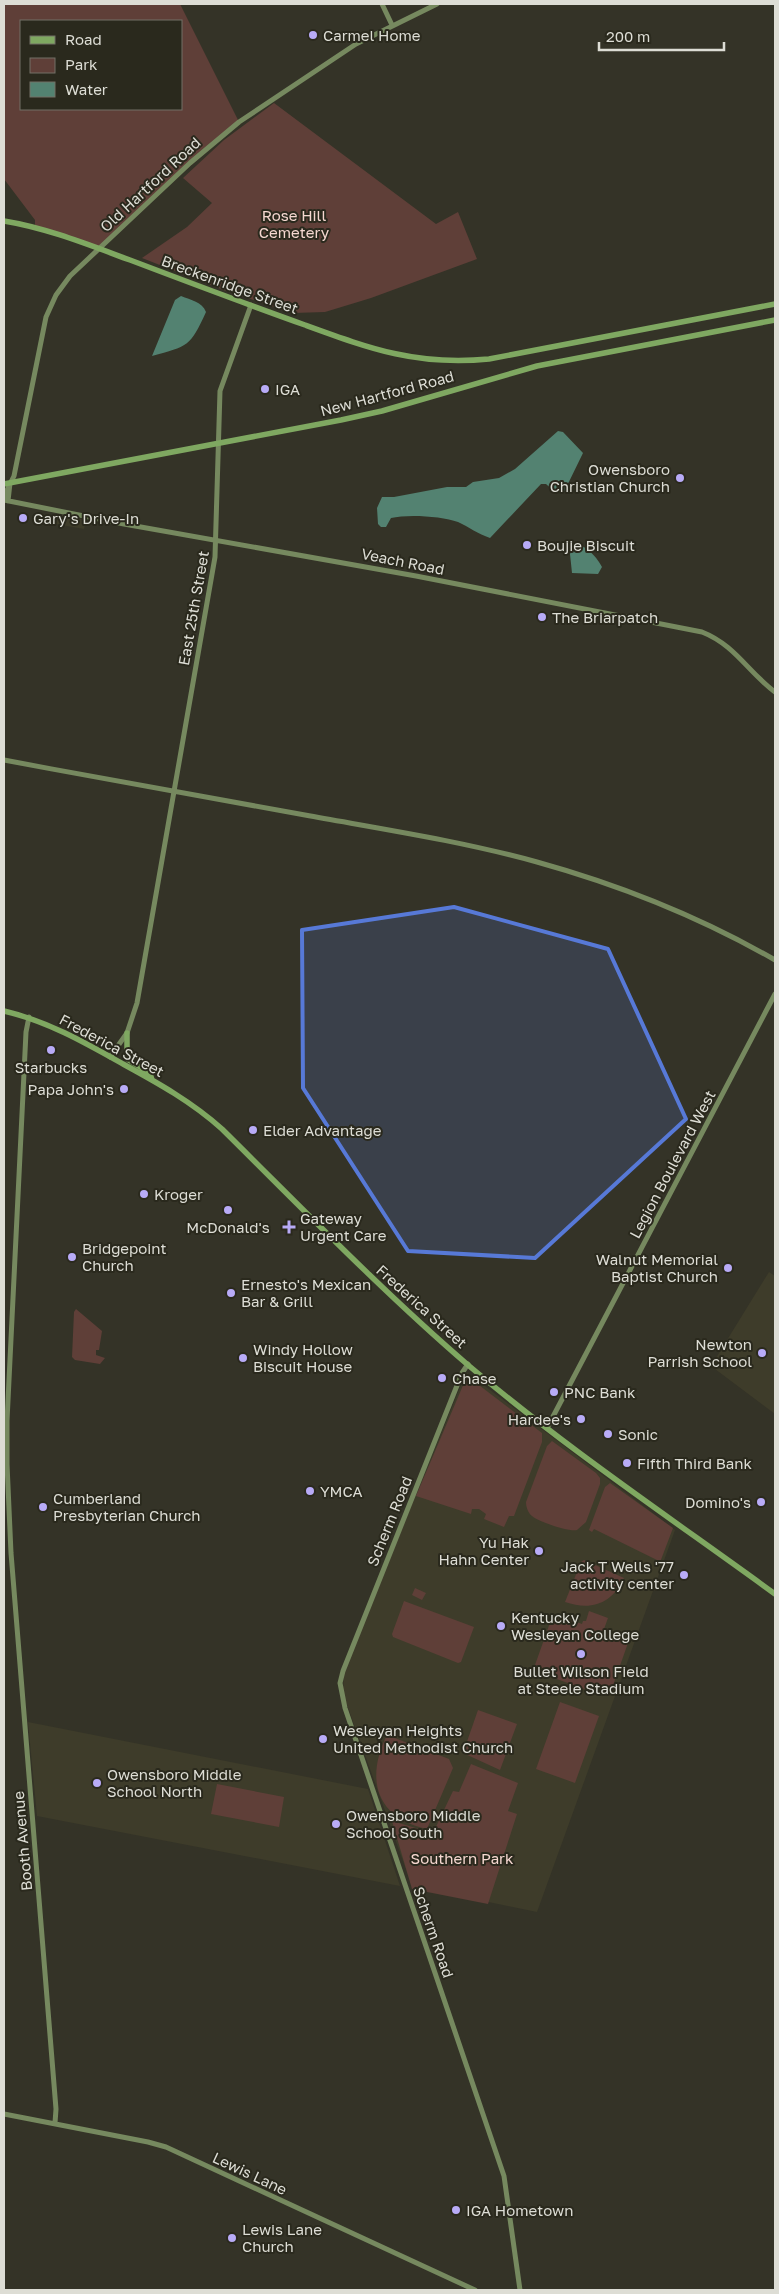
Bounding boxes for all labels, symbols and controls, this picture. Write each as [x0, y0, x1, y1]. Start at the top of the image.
legend [20, 20, 182, 110]
scale bar [599, 20, 724, 52]
place label: Carmel Home [323, 26, 421, 44]
text: 200 m [606, 27, 650, 45]
marker: Carmel Home [307, 29, 319, 41]
text: Road [65, 30, 102, 48]
text: Park [65, 55, 98, 73]
text: Water [65, 80, 108, 98]
street label: Old Hartford Road [96, 133, 204, 235]
park label: Rose Hill Cemetery [259, 206, 330, 241]
street label: Breckenridge Street [159, 251, 301, 317]
street label: New Hartford Road [318, 366, 456, 420]
place label: IGA [275, 380, 300, 398]
marker: IGA [259, 383, 271, 395]
place label: Owensboro Christian Church [550, 460, 670, 495]
marker: Owensboro Christian Church [674, 472, 686, 484]
place label: Gary's Drive-In [33, 509, 139, 527]
marker: Gary's Drive-In [17, 512, 29, 524]
place label: Boujie Biscuit [537, 536, 635, 554]
marker: Boujie Biscuit [521, 539, 533, 551]
street label: Veach Road [360, 544, 446, 578]
street label: East 25th Street [174, 549, 212, 667]
place label: The Briarpatch [552, 608, 658, 626]
marker: The Briarpatch [536, 611, 548, 623]
street label: Frederica Street [57, 1010, 167, 1080]
marker: Starbucks [45, 1044, 57, 1056]
place label: Starbucks [15, 1058, 87, 1076]
place label: Papa John's [28, 1080, 114, 1098]
marker: Papa John's [118, 1083, 130, 1095]
street label: Legion Boulevard West [625, 1087, 719, 1241]
place label: Elder Advantage [263, 1121, 382, 1139]
marker: Elder Advantage [247, 1124, 259, 1136]
place label: Kroger [154, 1185, 203, 1203]
marker: Kroger [138, 1188, 150, 1200]
marker: McDonald's [222, 1204, 234, 1216]
place label: Gateway Urgent Care [300, 1209, 387, 1244]
place label: McDonald's [186, 1218, 270, 1236]
marker: Gateway Urgent Care [282, 1220, 296, 1234]
place label: Bridgepoint Church [82, 1239, 166, 1274]
place label: Walnut Memorial Baptist Church [596, 1250, 718, 1285]
marker: Bridgepoint Church [66, 1251, 78, 1263]
street label: Frederica Street [373, 1261, 471, 1351]
marker: Walnut Memorial Baptist Church [722, 1262, 734, 1274]
place label: Ernesto's Mexican Bar & Grill [241, 1275, 371, 1310]
marker: Ernesto's Mexican Bar & Grill [225, 1287, 237, 1299]
place label: Newton Parrish School [647, 1335, 752, 1370]
place label: Windy Hollow Biscuit House [253, 1340, 353, 1375]
marker: Newton Parrish School [756, 1347, 768, 1359]
marker: Windy Hollow Biscuit House [237, 1352, 249, 1364]
place label: Chase [452, 1369, 497, 1387]
marker: Chase [436, 1372, 448, 1384]
place label: PNC Bank [564, 1383, 636, 1401]
marker: PNC Bank [548, 1386, 560, 1398]
place label: Hardee's [508, 1410, 571, 1428]
marker: Hardee's [575, 1413, 587, 1425]
place label: Sonic [618, 1425, 658, 1443]
marker: Sonic [602, 1428, 614, 1440]
place label: Fifth Third Bank [637, 1454, 753, 1472]
marker: Fifth Third Bank [621, 1457, 633, 1469]
street label: Scherm Road [363, 1473, 415, 1569]
place label: YMCA [320, 1482, 362, 1500]
marker: YMCA [304, 1485, 316, 1497]
place label: Cumberland Presbyterian Church [53, 1489, 201, 1524]
place label: Domino's [685, 1493, 751, 1511]
marker: Domino's [755, 1496, 767, 1508]
marker: Cumberland Presbyterian Church [37, 1501, 49, 1513]
place label: Yu Hak Hahn Center [438, 1533, 530, 1568]
marker: Yu Hak Hahn Center [533, 1545, 545, 1557]
place label: Jack T Wells '77 activity center [561, 1557, 674, 1592]
marker: Jack T Wells '77 activity center [678, 1569, 690, 1581]
place label: Kentucky Wesleyan College [511, 1608, 639, 1643]
marker: Kentucky Wesleyan College [495, 1620, 507, 1632]
marker: Bullet Wilson Field at Steele Stadium [575, 1648, 587, 1660]
place label: Bullet Wilson Field at Steele Stadium [513, 1662, 649, 1697]
place label: Wesleyan Heights United Methodist Church [333, 1721, 513, 1756]
marker: Wesleyan Heights United Methodist Church [317, 1733, 329, 1745]
place label: Owensboro Middle School North [107, 1765, 242, 1800]
marker: Owensboro Middle School North [91, 1777, 103, 1789]
street label: Booth Avenue [9, 1790, 35, 1892]
place label: Owensboro Middle School South [346, 1806, 481, 1841]
marker: Owensboro Middle School South [330, 1818, 342, 1830]
park label: Southern Park [411, 1849, 514, 1867]
street label: Scherm Road [410, 1884, 458, 1980]
street label: Lewis Lane [210, 2148, 290, 2198]
place label: IGA Hometown [466, 2201, 573, 2219]
marker: IGA Hometown [450, 2204, 462, 2216]
place label: Lewis Lane Church [242, 2220, 322, 2255]
marker: Lewis Lane Church [226, 2232, 238, 2244]

